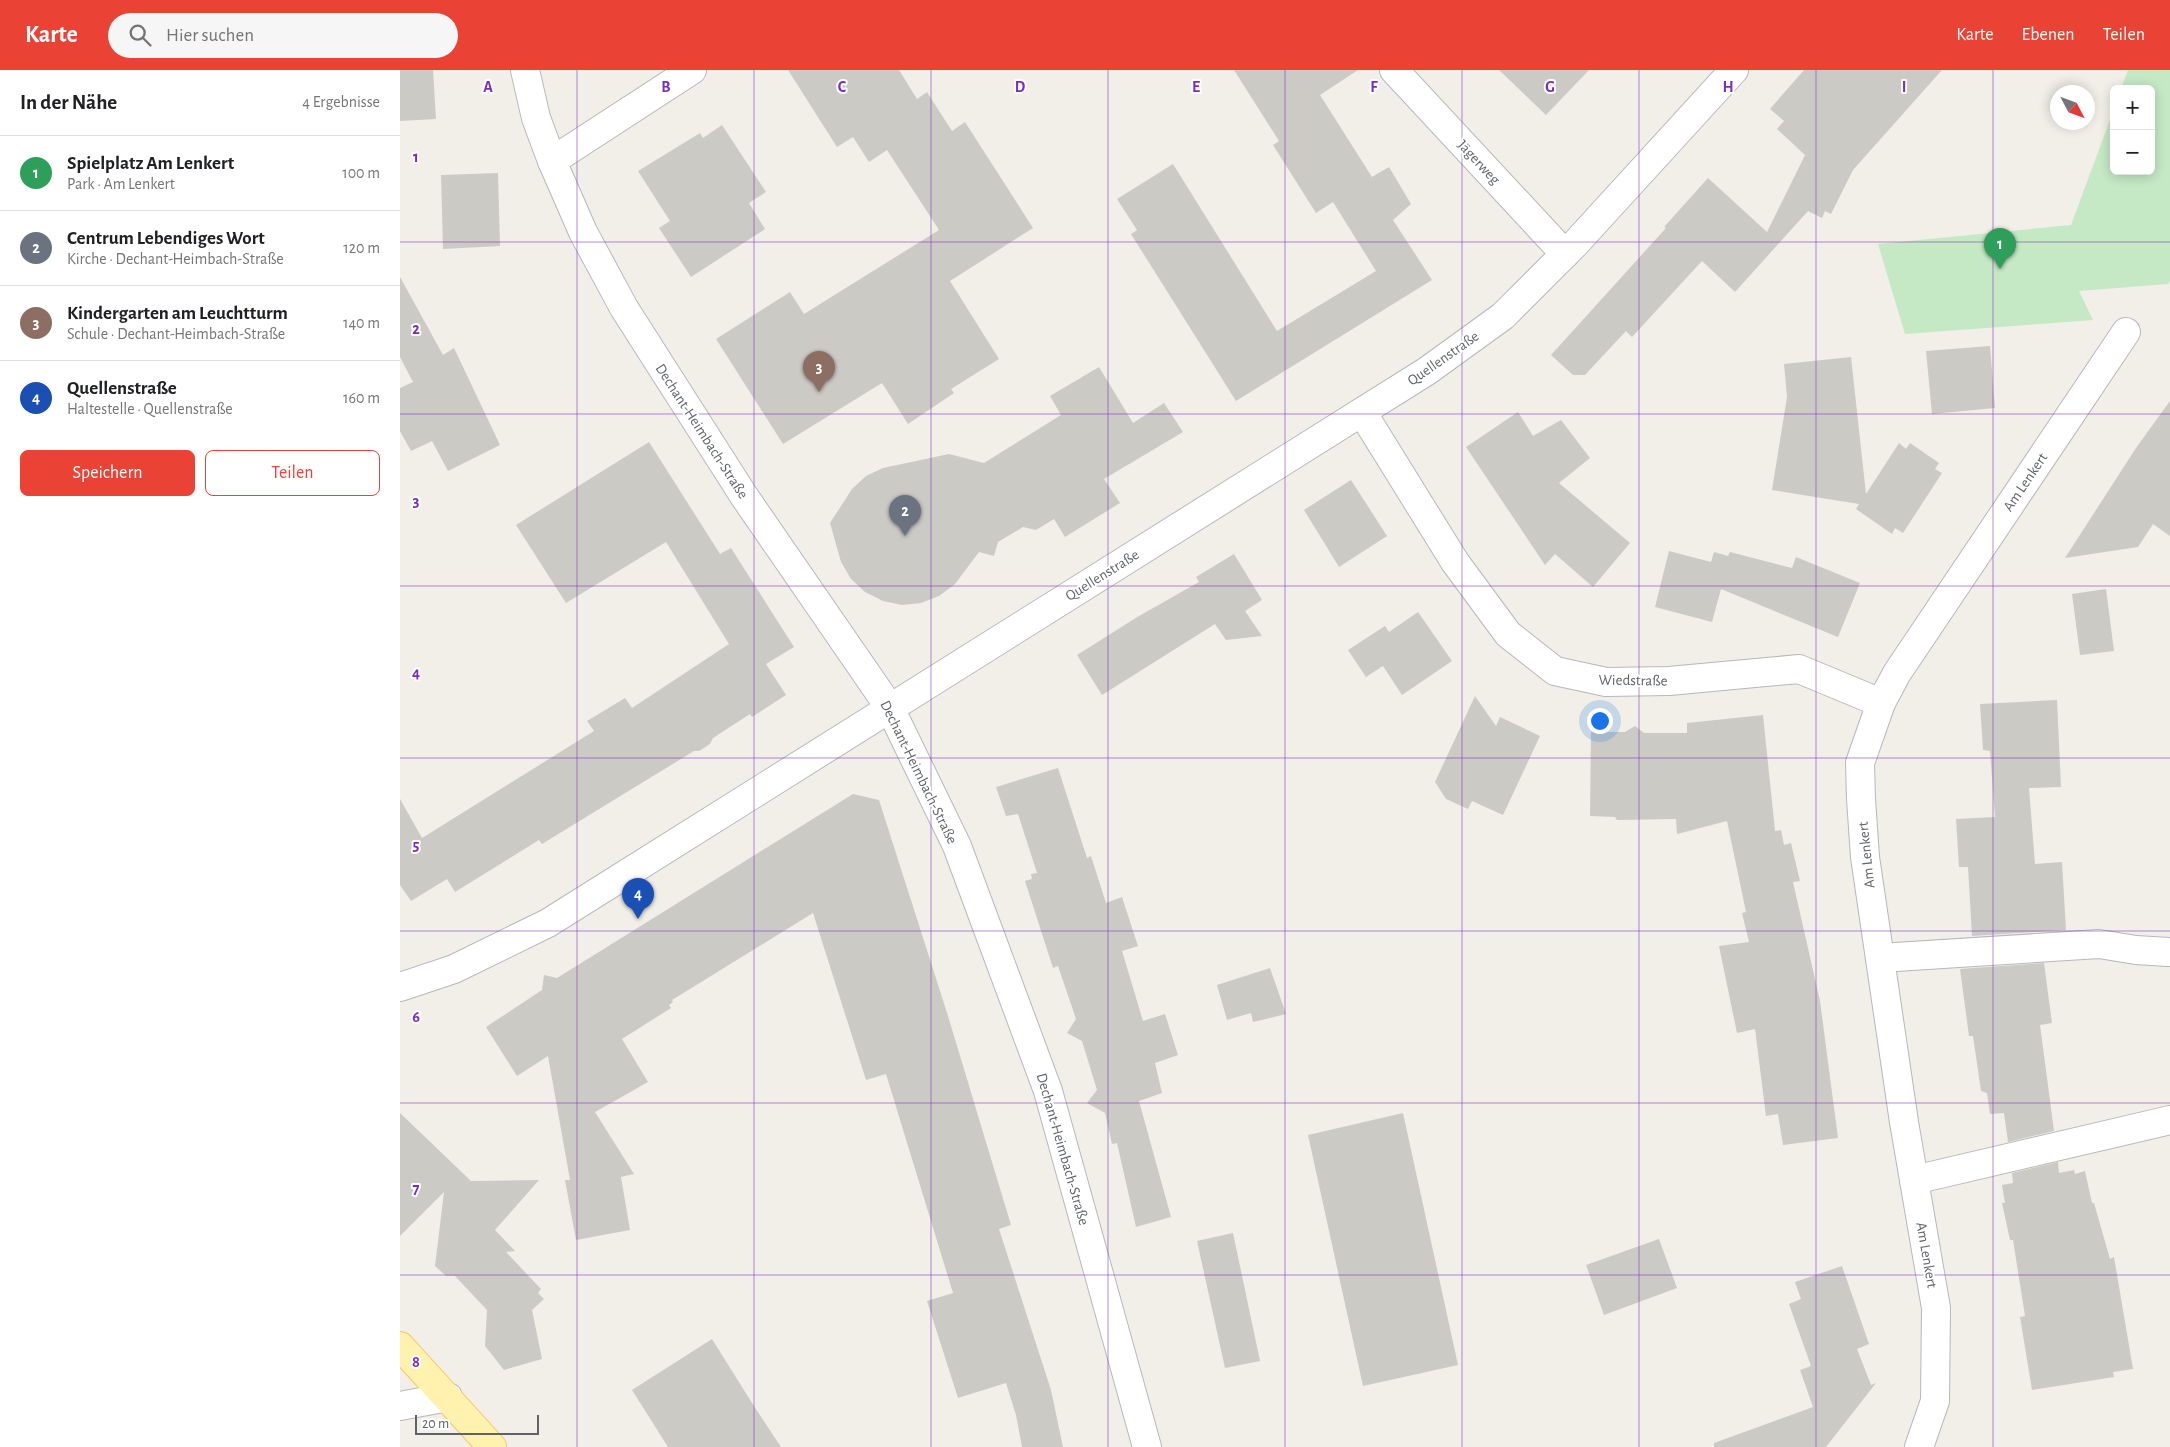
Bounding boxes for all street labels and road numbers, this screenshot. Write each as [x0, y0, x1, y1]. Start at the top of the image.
street label: Jägerweg [1455, 137, 1503, 188]
street label: Quellenstraße [1405, 328, 1482, 388]
street label: Dechant-Heimbach-Straße [652, 361, 751, 501]
street label: Am Lenkert [2001, 450, 2050, 514]
street label: Quellenstraße [1063, 547, 1142, 604]
street label: Wiedstraße [1598, 672, 1668, 689]
street label: Dechant-Heimbach-Straße [877, 698, 960, 846]
street label: Am Lenkert [1856, 821, 1877, 889]
street label: Dechant-Heimbach-Straße [1034, 1071, 1091, 1227]
street label: Am Lenkert [1913, 1221, 1940, 1290]

